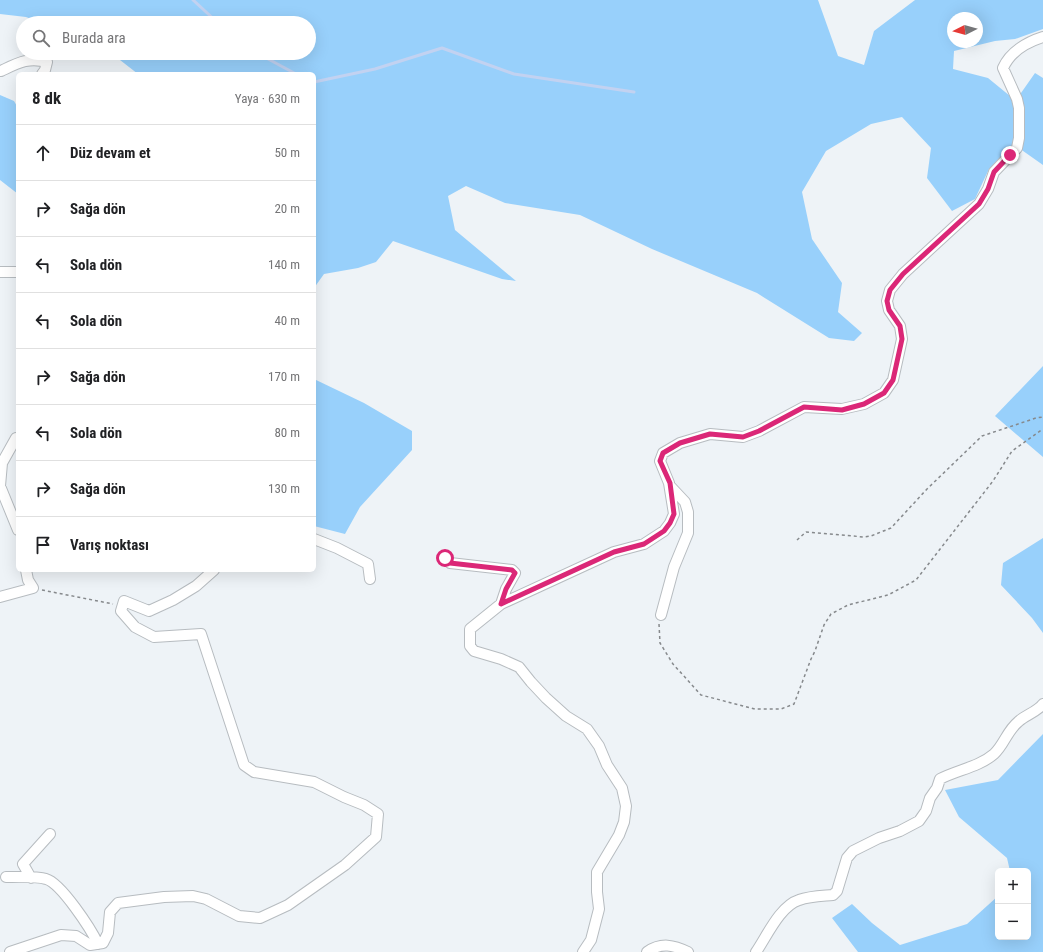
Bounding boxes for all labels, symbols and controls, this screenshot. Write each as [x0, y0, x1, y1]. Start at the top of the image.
north arrow [947, 12, 983, 48]
search box [16, 16, 316, 60]
icon: search [30, 27, 52, 49]
text: Burada ara [62, 29, 126, 47]
text: 8 dk [32, 88, 61, 108]
text: Yaya · 630 m [235, 91, 300, 106]
icon: ahead [32, 142, 54, 164]
text: Düz devam et [70, 144, 151, 162]
text: 50 m [274, 145, 300, 160]
route end [1001, 146, 1019, 164]
icon: right [32, 198, 54, 220]
text: Sağa dön [70, 200, 126, 218]
text: 20 m [274, 201, 300, 216]
icon: left [32, 254, 54, 276]
text: Sola dön [70, 256, 122, 274]
text: 140 m [268, 257, 300, 272]
icon: left [32, 310, 54, 332]
text: Sola dön [70, 312, 122, 330]
text: 40 m [274, 313, 300, 328]
icon: right [32, 366, 54, 388]
text: Sağa dön [70, 368, 126, 386]
text: 170 m [268, 369, 300, 384]
icon: left [32, 422, 54, 444]
text: Sola dön [70, 424, 122, 442]
text: 80 m [274, 425, 300, 440]
icon: right [32, 478, 54, 500]
text: Sağa dön [70, 480, 126, 498]
text: 130 m [268, 481, 300, 496]
icon: arrive [32, 534, 54, 556]
text: Varış noktası [70, 536, 149, 554]
route start [436, 549, 454, 567]
map controls [995, 868, 1031, 940]
button: + [995, 868, 1031, 904]
button: − [995, 904, 1031, 940]

